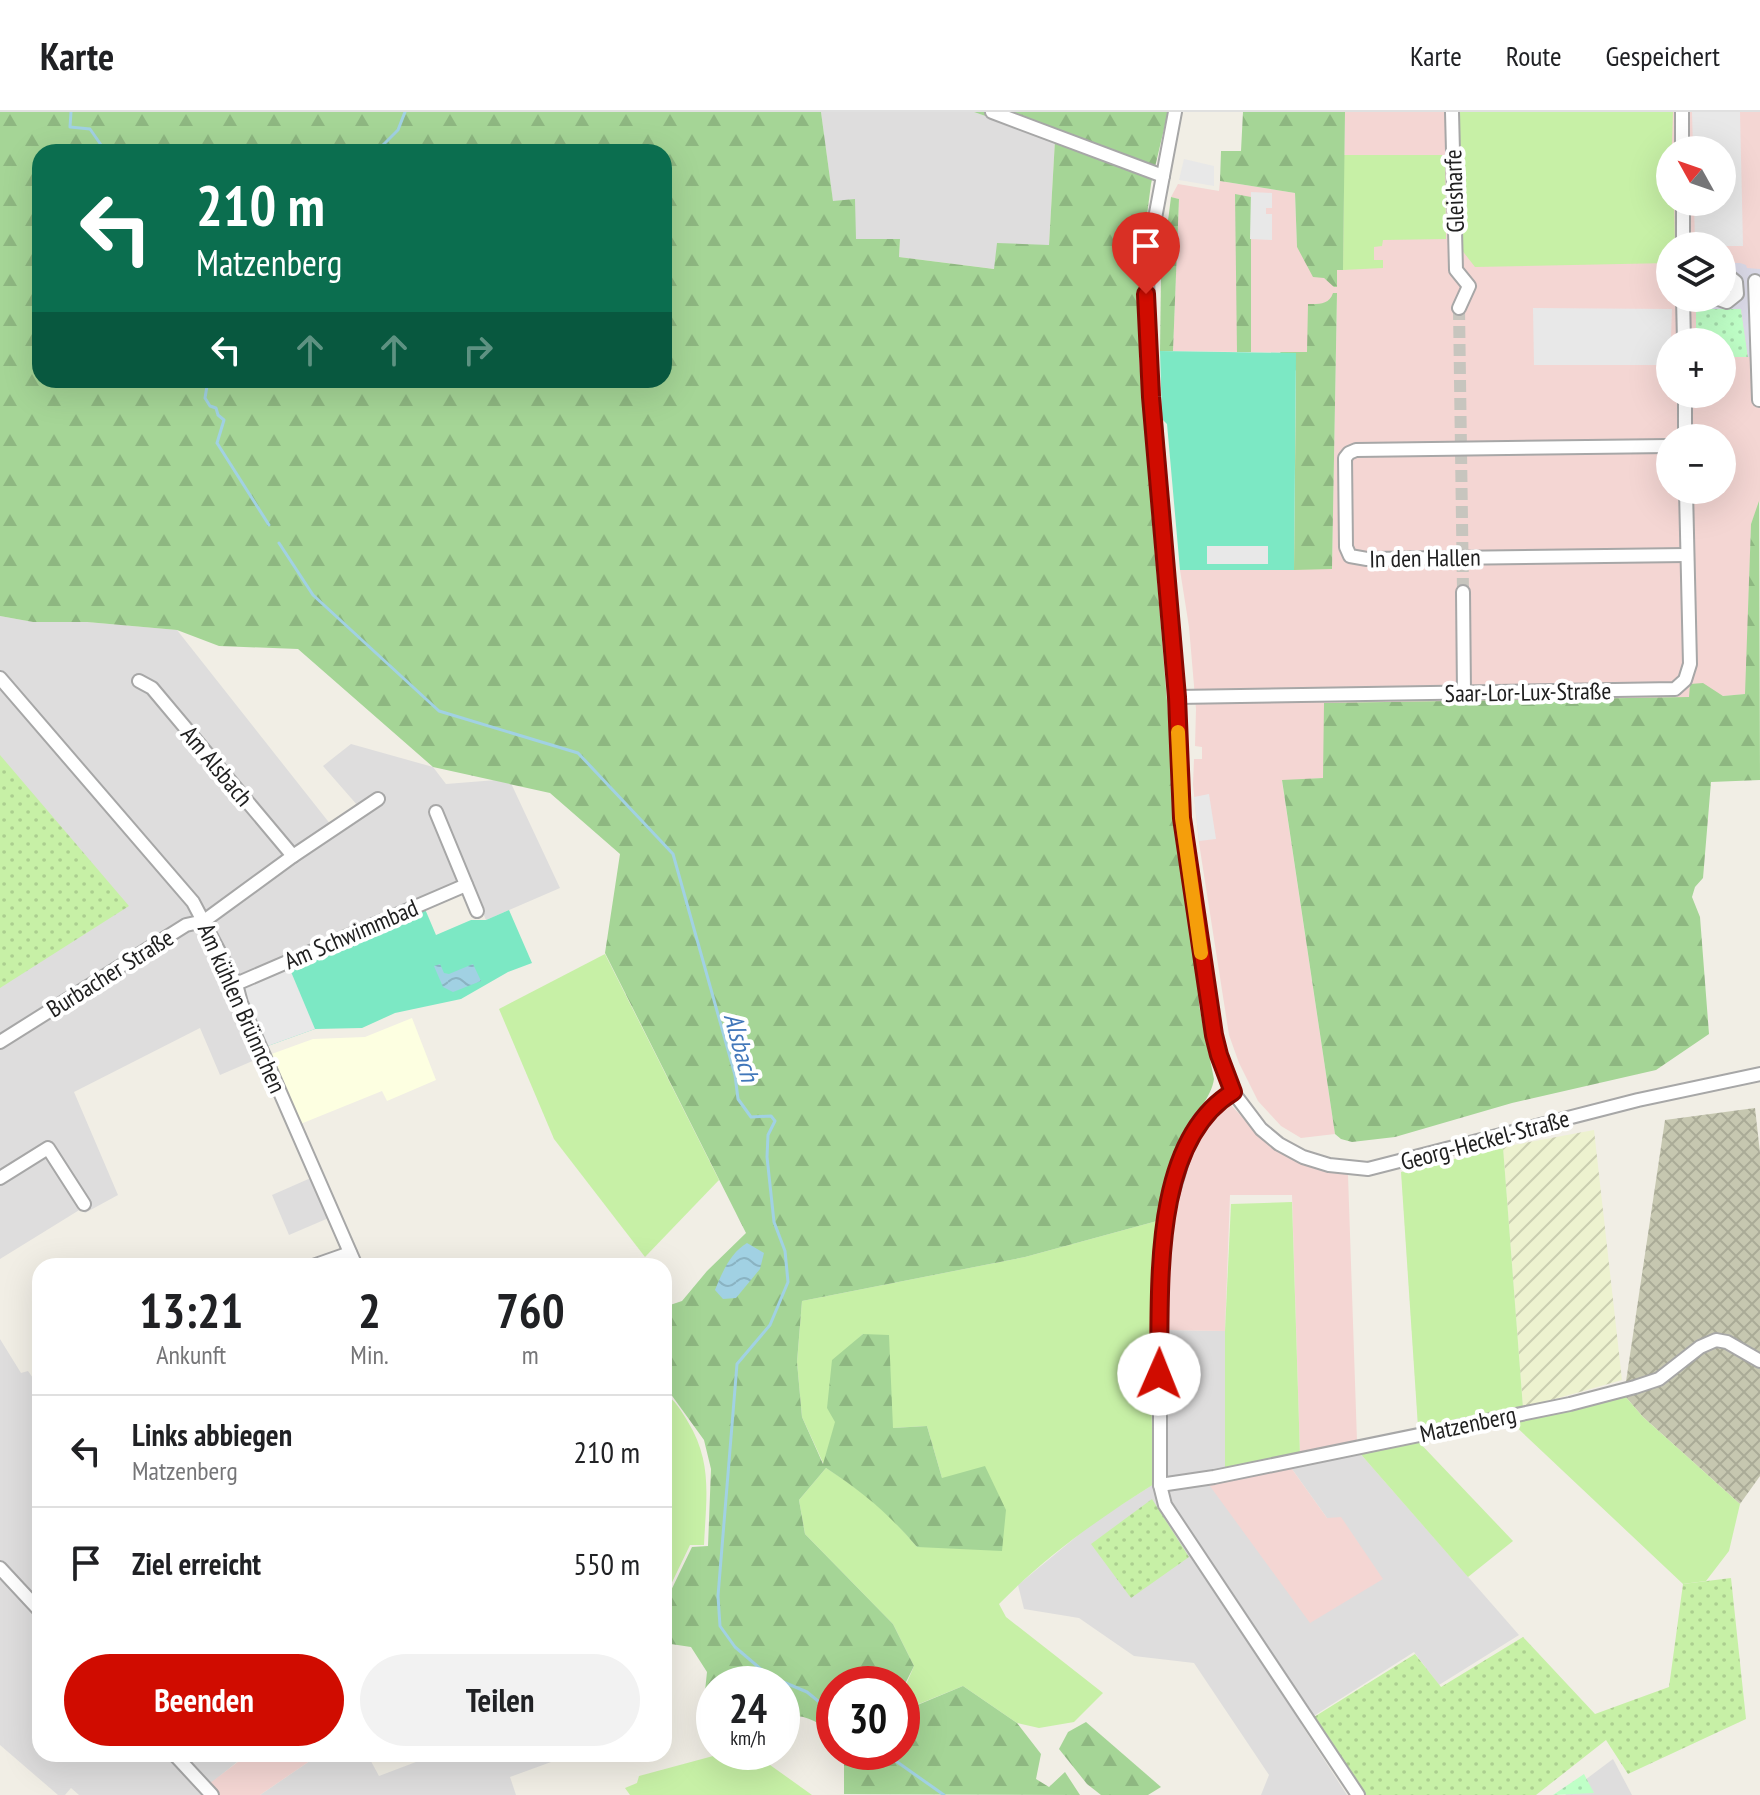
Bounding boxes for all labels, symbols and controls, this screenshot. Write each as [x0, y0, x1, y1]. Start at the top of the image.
text: Karte [40, 31, 114, 80]
text: Karte [1410, 37, 1462, 74]
text: Route [1506, 37, 1561, 74]
text: Gespeichert [1605, 37, 1720, 74]
north arrow [1656, 136, 1736, 216]
map controls [1656, 136, 1736, 504]
street label: Gleisharfe [1437, 149, 1471, 233]
text: 210 m [196, 169, 325, 241]
icon: left [64, 176, 168, 280]
pin [1112, 212, 1180, 294]
icon: arrive [1124, 224, 1168, 268]
button: layers [1656, 232, 1736, 312]
text: Matzenberg [196, 239, 342, 286]
icon: left [204, 328, 248, 372]
icon: ahead [288, 328, 332, 372]
icon: ahead [372, 328, 416, 372]
icon: right [456, 328, 500, 372]
button: + [1656, 328, 1736, 408]
button: − [1656, 424, 1736, 504]
street label: In den Hallen [1369, 542, 1481, 574]
street label: Saar-Lor-Lux-Straße [1444, 675, 1612, 709]
street label: Am Alsbach [174, 719, 260, 813]
street label: Am Schwimmbad [279, 892, 423, 976]
street label: Am kühlen Brünnchen [191, 918, 293, 1098]
street label: Burbacher Straße [41, 922, 179, 1024]
water label: Alsbach [717, 1009, 767, 1086]
street label: Georg-Heckel-Straße [1397, 1103, 1573, 1177]
text: 13:21 [139, 1279, 243, 1341]
text: 2 [358, 1279, 381, 1341]
text: 760 [496, 1279, 565, 1341]
position arrow [1117, 1332, 1201, 1416]
text: Ankunft [156, 1338, 226, 1371]
text: Min. [350, 1338, 389, 1371]
text: m [522, 1338, 539, 1371]
street label: Matzenberg [1417, 1399, 1519, 1449]
text: Links abbiegen [132, 1415, 292, 1454]
icon: left [64, 1429, 108, 1473]
text: 210 m [574, 1432, 640, 1471]
text: Matzenberg [132, 1454, 238, 1487]
icon: arrive [64, 1541, 108, 1585]
text: Ziel erreicht [132, 1544, 261, 1583]
text: 550 m [574, 1544, 640, 1583]
button: Beenden [64, 1654, 344, 1746]
button: Teilen [360, 1654, 640, 1746]
speed limit sign: 30 [816, 1666, 920, 1770]
text: 24 [729, 1682, 767, 1734]
text: km/h [730, 1725, 766, 1751]

